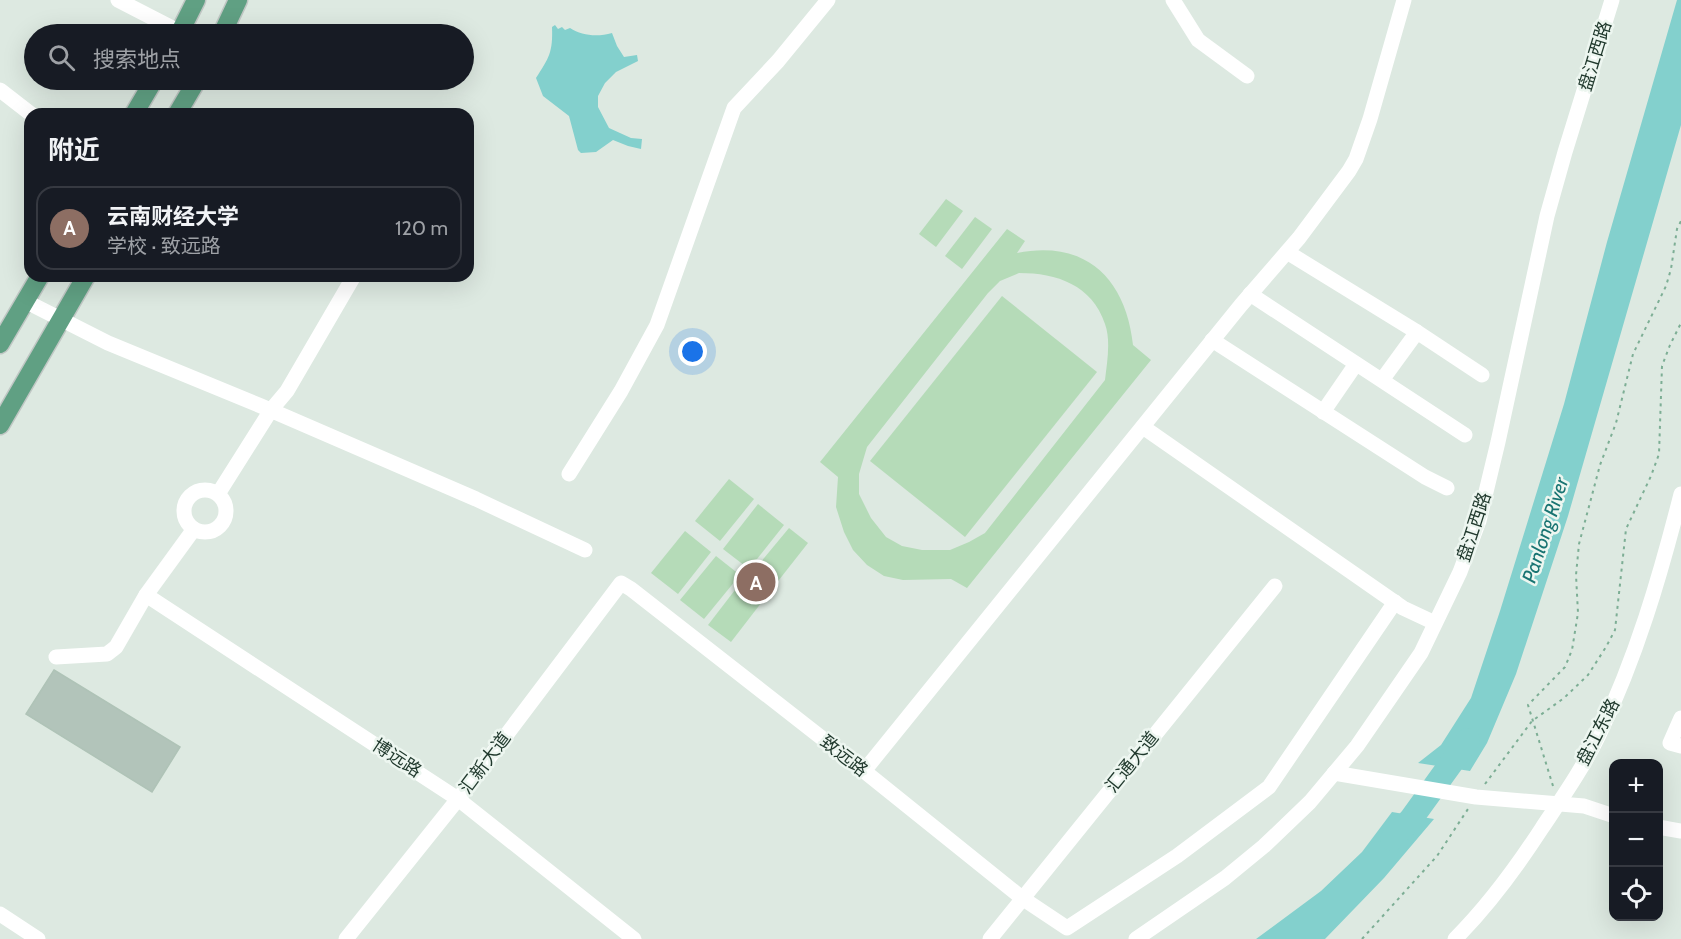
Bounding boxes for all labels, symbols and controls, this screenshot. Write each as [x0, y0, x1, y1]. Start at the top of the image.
street label: 盘江西路 [1574, 18, 1616, 94]
search box [24, 24, 474, 90]
icon: search [45, 41, 78, 74]
text: 搜索地点 [93, 46, 181, 73]
text: 附近 [48, 134, 100, 166]
text: 云南财经大学 [107, 203, 239, 230]
text: A [63, 216, 76, 240]
text: 120 m [395, 216, 448, 240]
text: 学校 · 致远路 [107, 234, 221, 258]
your location [678, 337, 707, 366]
water label: Panlong River [1517, 473, 1574, 586]
street label: 盘江西路 [1452, 489, 1496, 565]
pin: A [736, 560, 776, 604]
street label: 盘江东路 [1572, 695, 1624, 769]
street label: 汇通大道 [1101, 727, 1163, 797]
street label: 汇新大道 [455, 728, 515, 798]
street label: 致远路 [816, 731, 872, 781]
street label: 博远路 [368, 734, 426, 782]
map controls [1609, 759, 1663, 921]
button: + [1609, 759, 1663, 813]
button: − [1609, 813, 1663, 867]
button: locate [1609, 867, 1663, 921]

